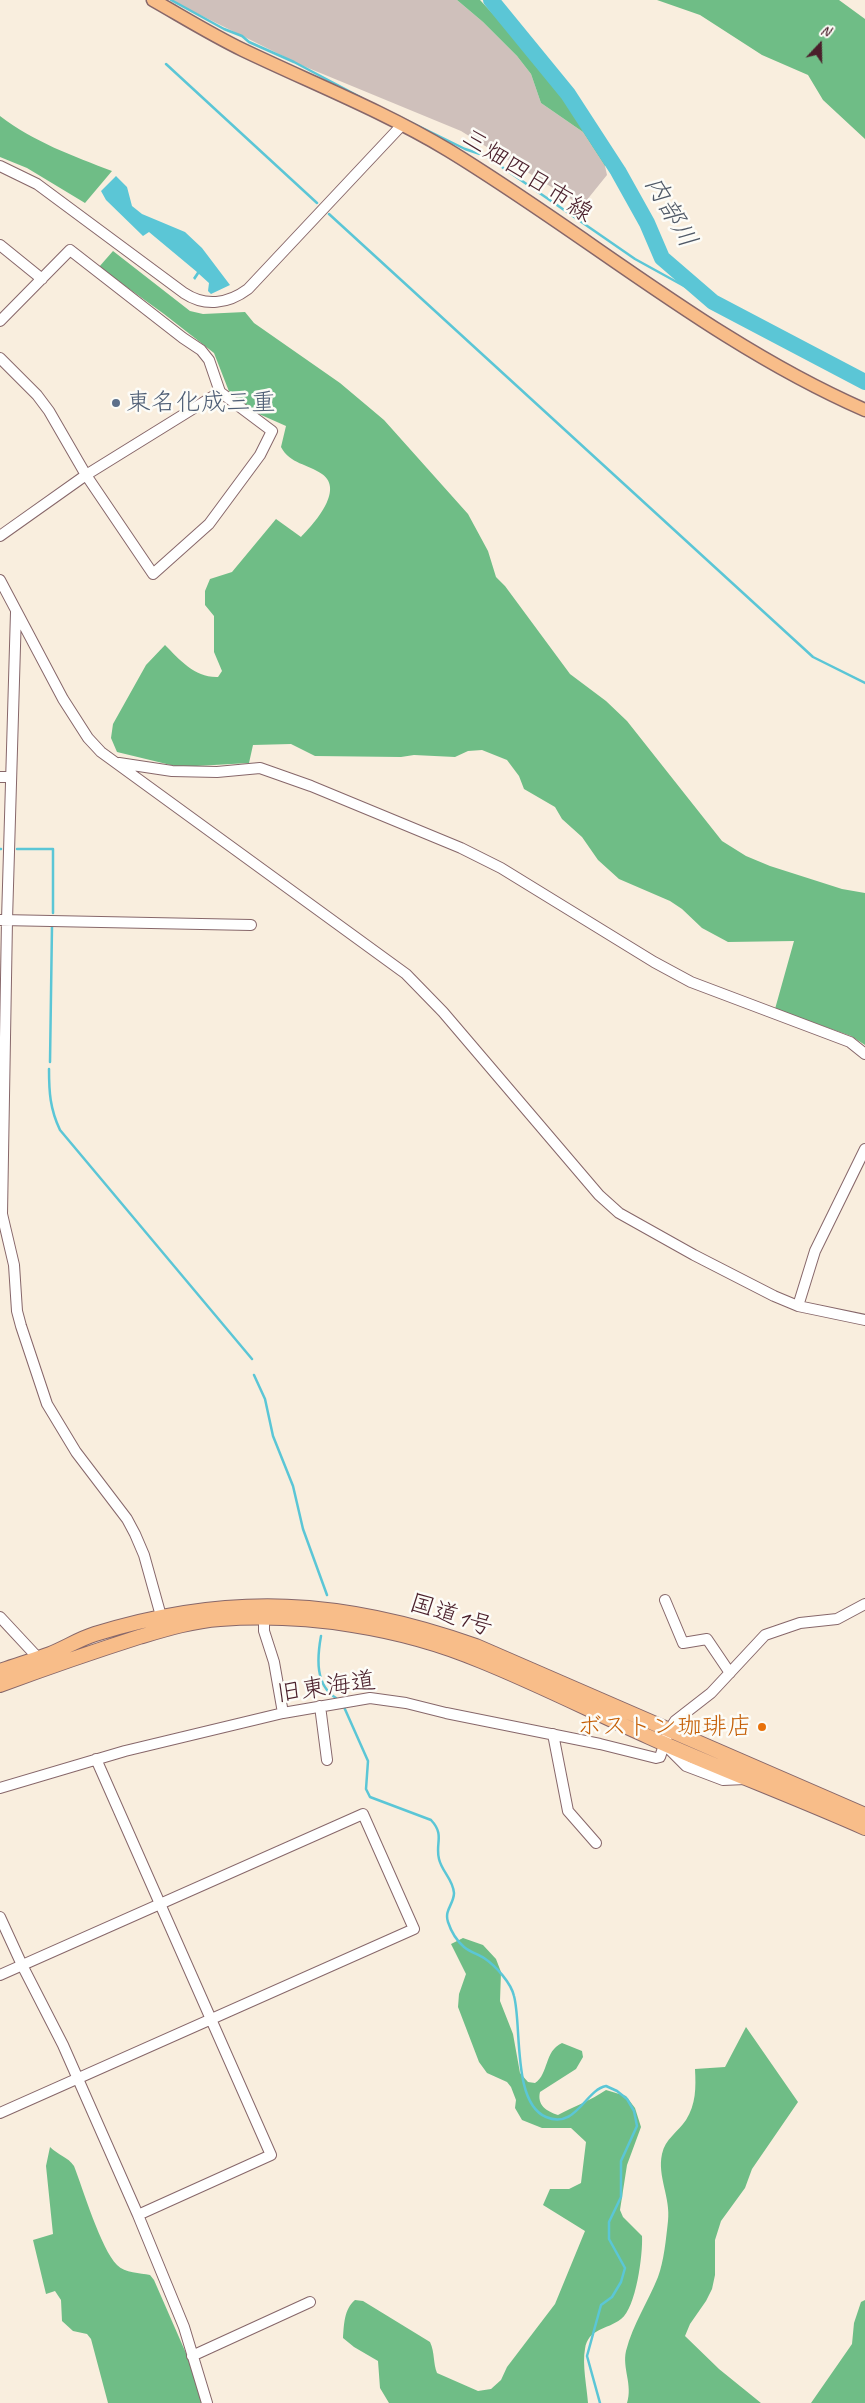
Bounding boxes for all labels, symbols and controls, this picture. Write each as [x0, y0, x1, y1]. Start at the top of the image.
north arrow [795, 20, 845, 70]
text: N [818, 21, 833, 40]
street label: 三畑四日市線 [456, 123, 598, 229]
water label: 内部川 [637, 170, 703, 254]
place label: 東名化成三重 [126, 388, 276, 418]
marker: 東名化成三重 [110, 397, 122, 409]
street label: 国道1号 [405, 1588, 497, 1644]
street label: 旧東海道 [274, 1666, 378, 1710]
place label: ボストン珈琲店 [577, 1712, 752, 1742]
marker: ボストン珈琲店 [756, 1721, 768, 1733]

